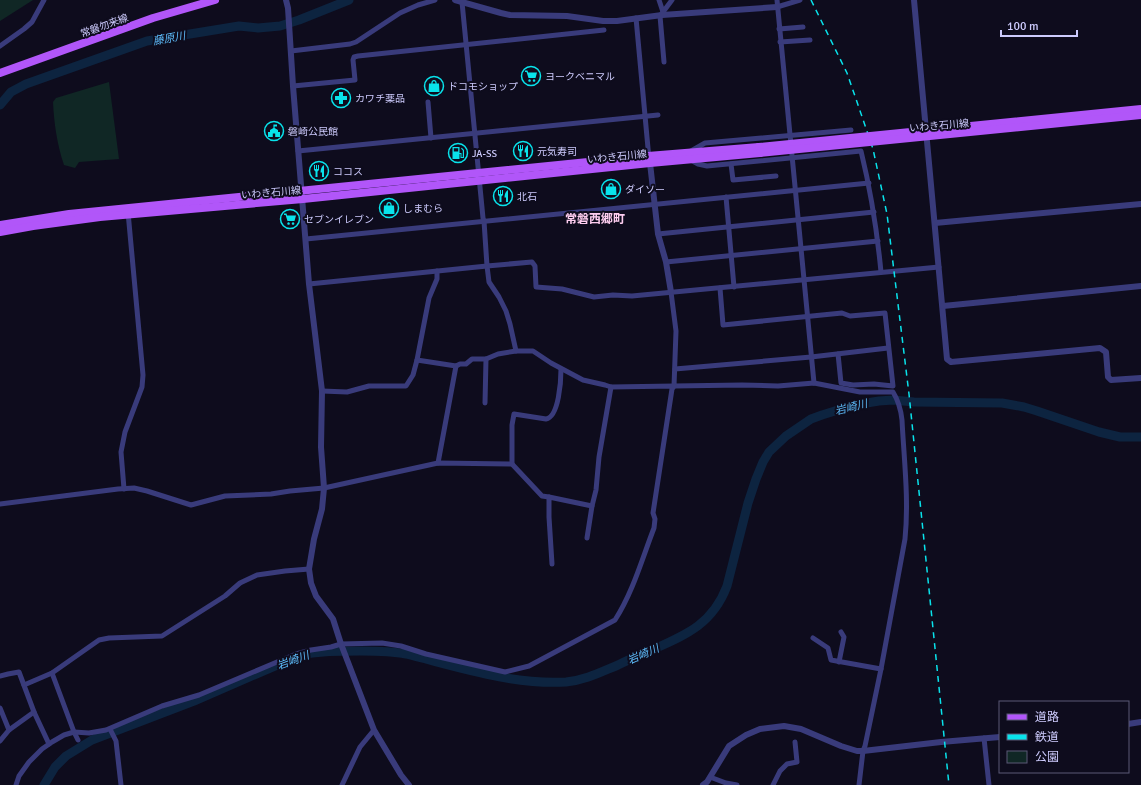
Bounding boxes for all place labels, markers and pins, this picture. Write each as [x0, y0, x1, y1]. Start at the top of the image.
supermarket icon: ヨークベニマル [520, 65, 542, 87]
place label: ヨークベニマル [545, 71, 615, 83]
shop icon: ドコモショップ [423, 75, 445, 97]
place label: ドコモショップ [448, 81, 518, 93]
pharmacy icon: カワチ薬品 [330, 87, 352, 109]
place label: カワチ薬品 [355, 93, 405, 105]
public building icon: 磐崎公民館 [263, 120, 285, 142]
place label: 磐崎公民館 [288, 126, 338, 138]
restaurant icon: 元気寿司 [512, 140, 534, 162]
fuel station icon: JA-SS [447, 142, 469, 164]
place label: 元気寿司 [537, 146, 577, 158]
place label: JA-SS [472, 148, 497, 160]
restaurant icon: ココス [308, 160, 330, 182]
place label: ココス [333, 166, 363, 178]
shop icon: ダイソー [600, 178, 622, 200]
place label: ダイソー [625, 184, 665, 196]
restaurant icon: 北石 [492, 185, 514, 207]
place label: 北石 [517, 191, 537, 203]
shop icon: しまむら [378, 197, 400, 219]
place label: しまむら [403, 203, 443, 215]
supermarket icon: セブンイレブン [279, 208, 301, 230]
place label: セブンイレブン [304, 214, 374, 226]

